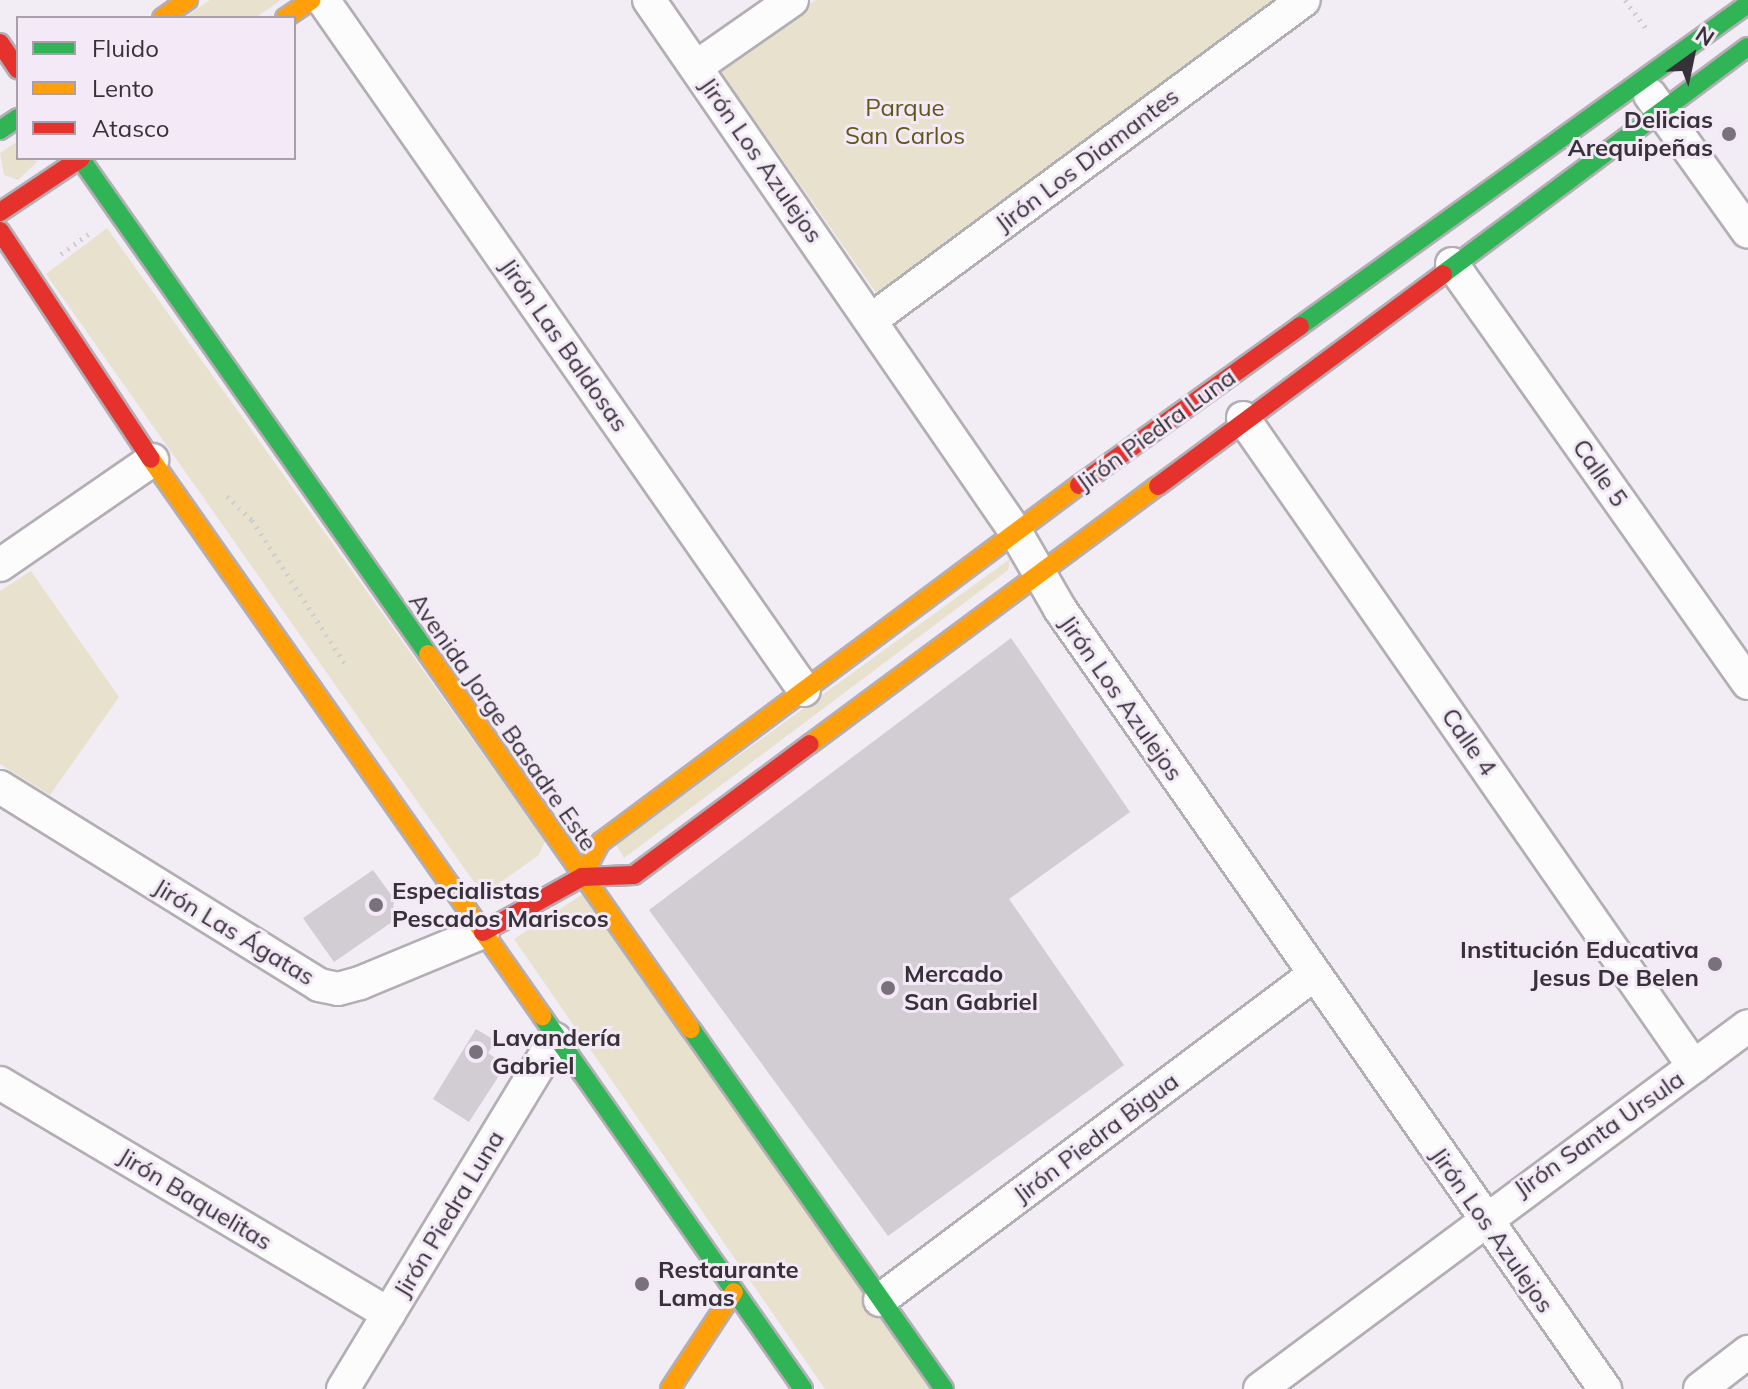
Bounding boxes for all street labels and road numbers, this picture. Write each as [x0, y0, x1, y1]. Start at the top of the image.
street label: Jirón Los Azulejos [693, 72, 829, 248]
street label: Jirón Los Diamantes [990, 82, 1184, 238]
street label: Jirón Las Baldosas [494, 253, 634, 437]
street label: Jirón Piedra Luna [1071, 363, 1241, 497]
street label: Calle 5 [1567, 434, 1633, 512]
street label: Avenida Jorge Basadre Este [403, 588, 603, 856]
street label: Jirón Los Azulejos [1053, 610, 1189, 786]
street label: Calle 4 [1436, 703, 1502, 781]
street label: Jirón Las Ágatas [148, 873, 320, 991]
street label: Jirón Santa Ursula [1509, 1065, 1689, 1203]
street label: Jirón Piedra Bigua [1008, 1067, 1184, 1209]
street label: Jirón Piedra Luna [388, 1125, 510, 1303]
street label: Jirón Baquelitas [113, 1142, 277, 1256]
street label: Jirón Los Azulejos [1424, 1142, 1560, 1318]

